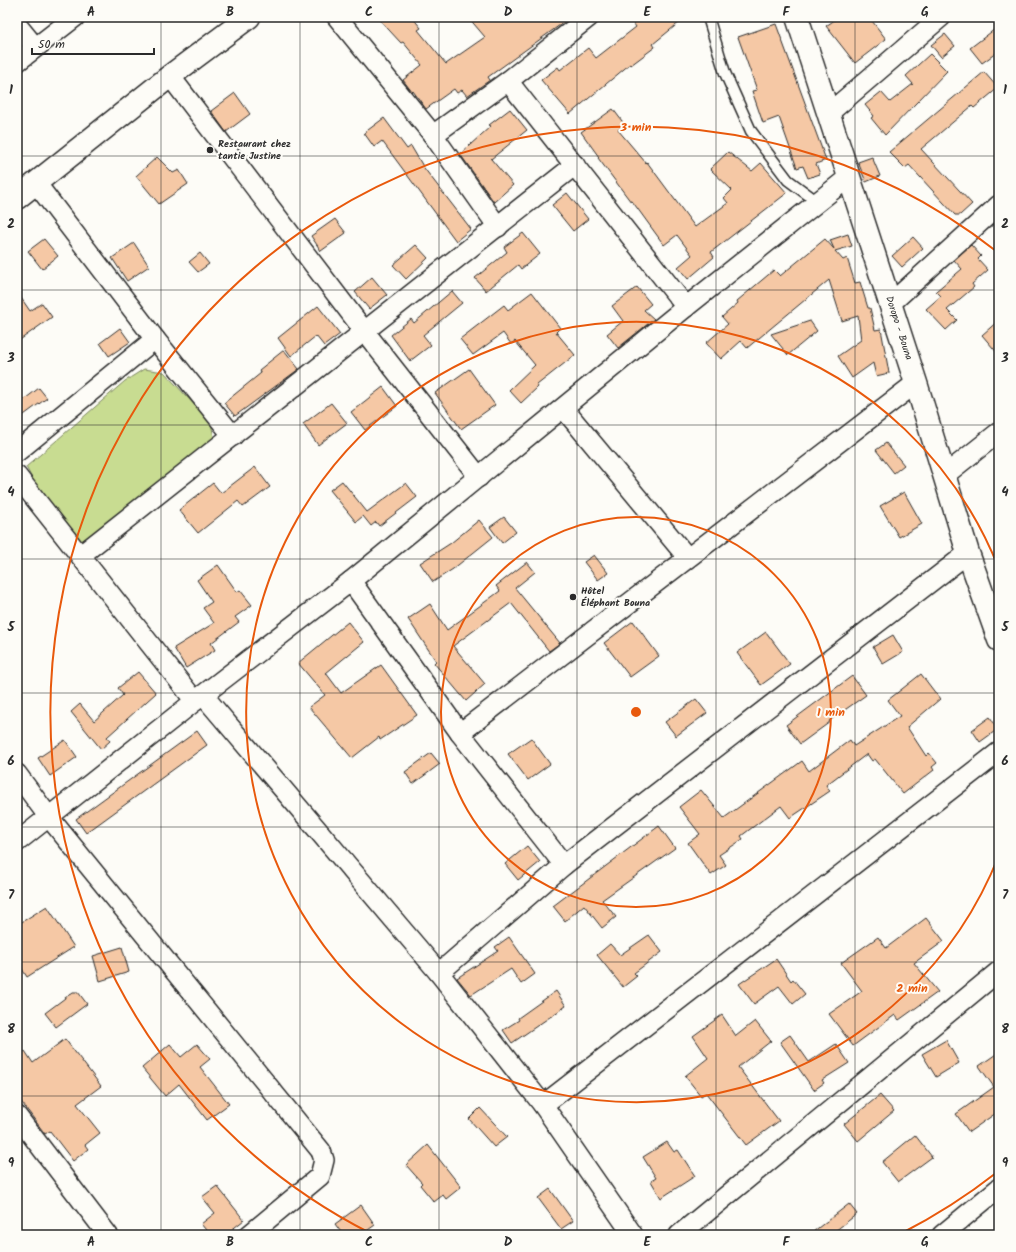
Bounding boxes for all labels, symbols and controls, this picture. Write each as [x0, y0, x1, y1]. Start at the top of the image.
text: A [87, 2, 95, 23]
text: B [226, 2, 234, 23]
text: C [365, 2, 373, 23]
text: D [504, 2, 513, 23]
text: E [643, 2, 651, 23]
text: F [782, 2, 790, 23]
text: G [921, 2, 929, 23]
scale bar [32, 30, 154, 56]
text: 50 m [38, 35, 65, 54]
text: 1 [9, 80, 13, 101]
text: 1 [1003, 80, 1007, 101]
text: 3 min [620, 118, 652, 137]
place label: Restaurant chez tantie Justine [218, 136, 291, 164]
marker: Restaurant chez tantie Justine [205, 145, 215, 155]
text: 2 [7, 214, 15, 235]
text: 2 [1001, 214, 1009, 235]
street label: Doropo - Bouna [881, 294, 917, 362]
text: 3 [6, 348, 15, 369]
text: 3 [1000, 348, 1009, 369]
text: 4 [7, 482, 15, 503]
text: 4 [1001, 482, 1009, 503]
place label: Hôtel Éléphant Bouna [581, 583, 650, 611]
marker: Hôtel Éléphant Bouna [568, 592, 578, 602]
text: 5 [7, 617, 16, 638]
text: 5 [1001, 617, 1010, 638]
text: 1 min [817, 703, 845, 722]
centre of rings [629, 705, 643, 719]
text: 6 [7, 751, 15, 772]
text: 6 [1001, 751, 1009, 772]
text: 7 [8, 885, 15, 906]
text: 7 [1002, 885, 1009, 906]
text: 2 min [896, 979, 928, 998]
text: 8 [7, 1019, 15, 1040]
text: 8 [1001, 1019, 1009, 1040]
text: 9 [8, 1153, 15, 1174]
text: 9 [1002, 1153, 1009, 1174]
text: A [87, 1232, 95, 1252]
text: B [226, 1232, 234, 1252]
text: C [365, 1232, 373, 1252]
text: D [504, 1232, 513, 1252]
text: E [643, 1232, 651, 1252]
text: F [782, 1232, 790, 1252]
text: G [921, 1232, 929, 1252]

